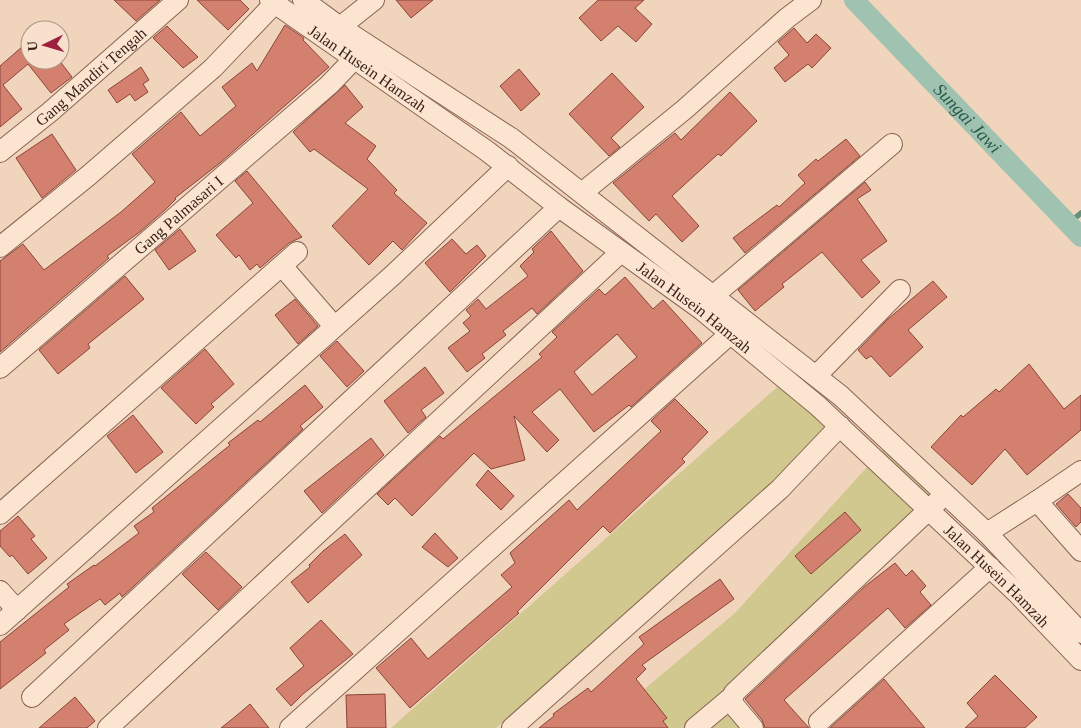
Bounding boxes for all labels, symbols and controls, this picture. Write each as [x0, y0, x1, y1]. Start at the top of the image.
north arrow [20, 20, 70, 70]
street label: Jalan Husein Hamzah [306, 21, 430, 115]
street label: Gang Mandiri Tengah [32, 24, 149, 129]
text: U [25, 40, 40, 52]
water label: Sungai Jawi [930, 80, 1005, 157]
street label: Gang Palmasari I [130, 172, 226, 257]
street label: Jalan Husein Hamzah [634, 258, 755, 356]
street label: Jalan Husein Hamzah [941, 521, 1053, 630]

